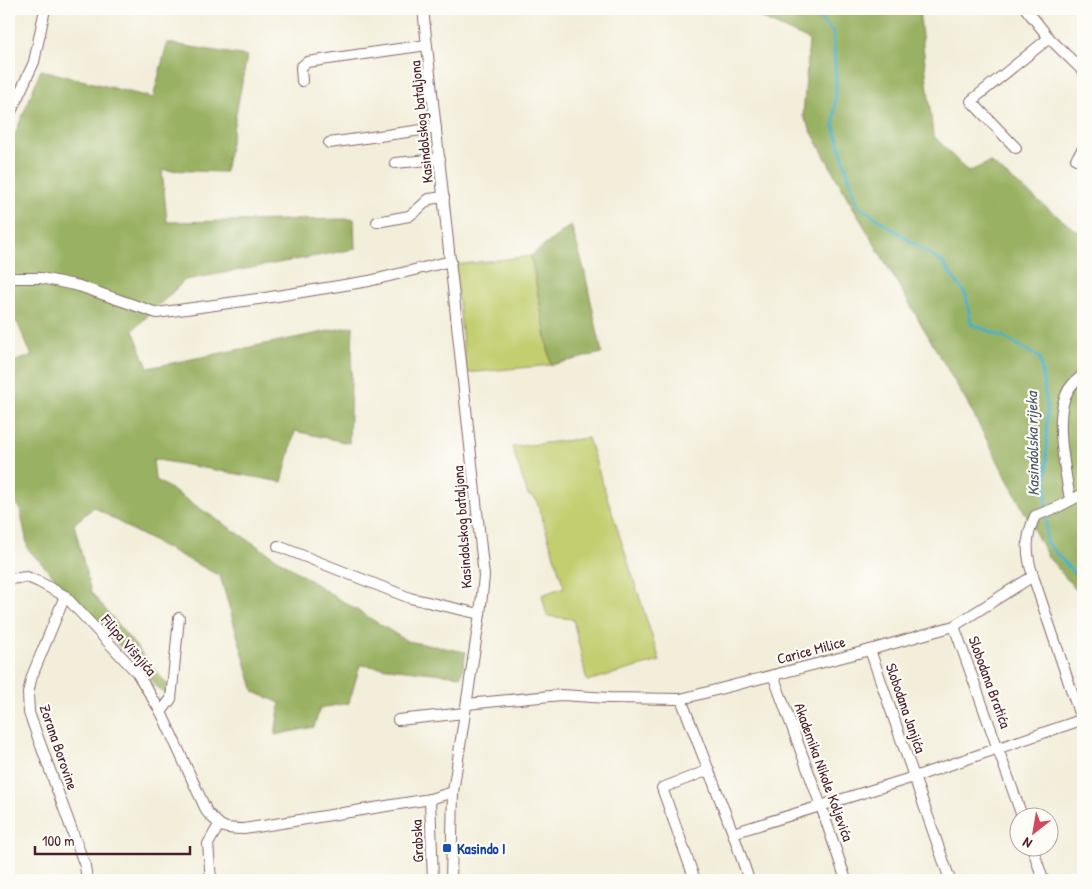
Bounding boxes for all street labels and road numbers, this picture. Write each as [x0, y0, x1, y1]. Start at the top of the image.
street label: Kasindolskog bataljona [404, 60, 438, 184]
street label: Kasindolskog bataljona [447, 465, 477, 589]
street label: Filipa Višnjića [96, 609, 162, 680]
street label: Carice Milice [775, 631, 848, 669]
street label: Slobodana Bratića [964, 633, 1016, 731]
street label: Slobodana Janjića [881, 660, 931, 756]
street label: Akademika Nikole Koljevića [789, 700, 859, 844]
street label: Zorana Borovine [35, 702, 83, 793]
street label: Grabska [405, 819, 429, 863]

